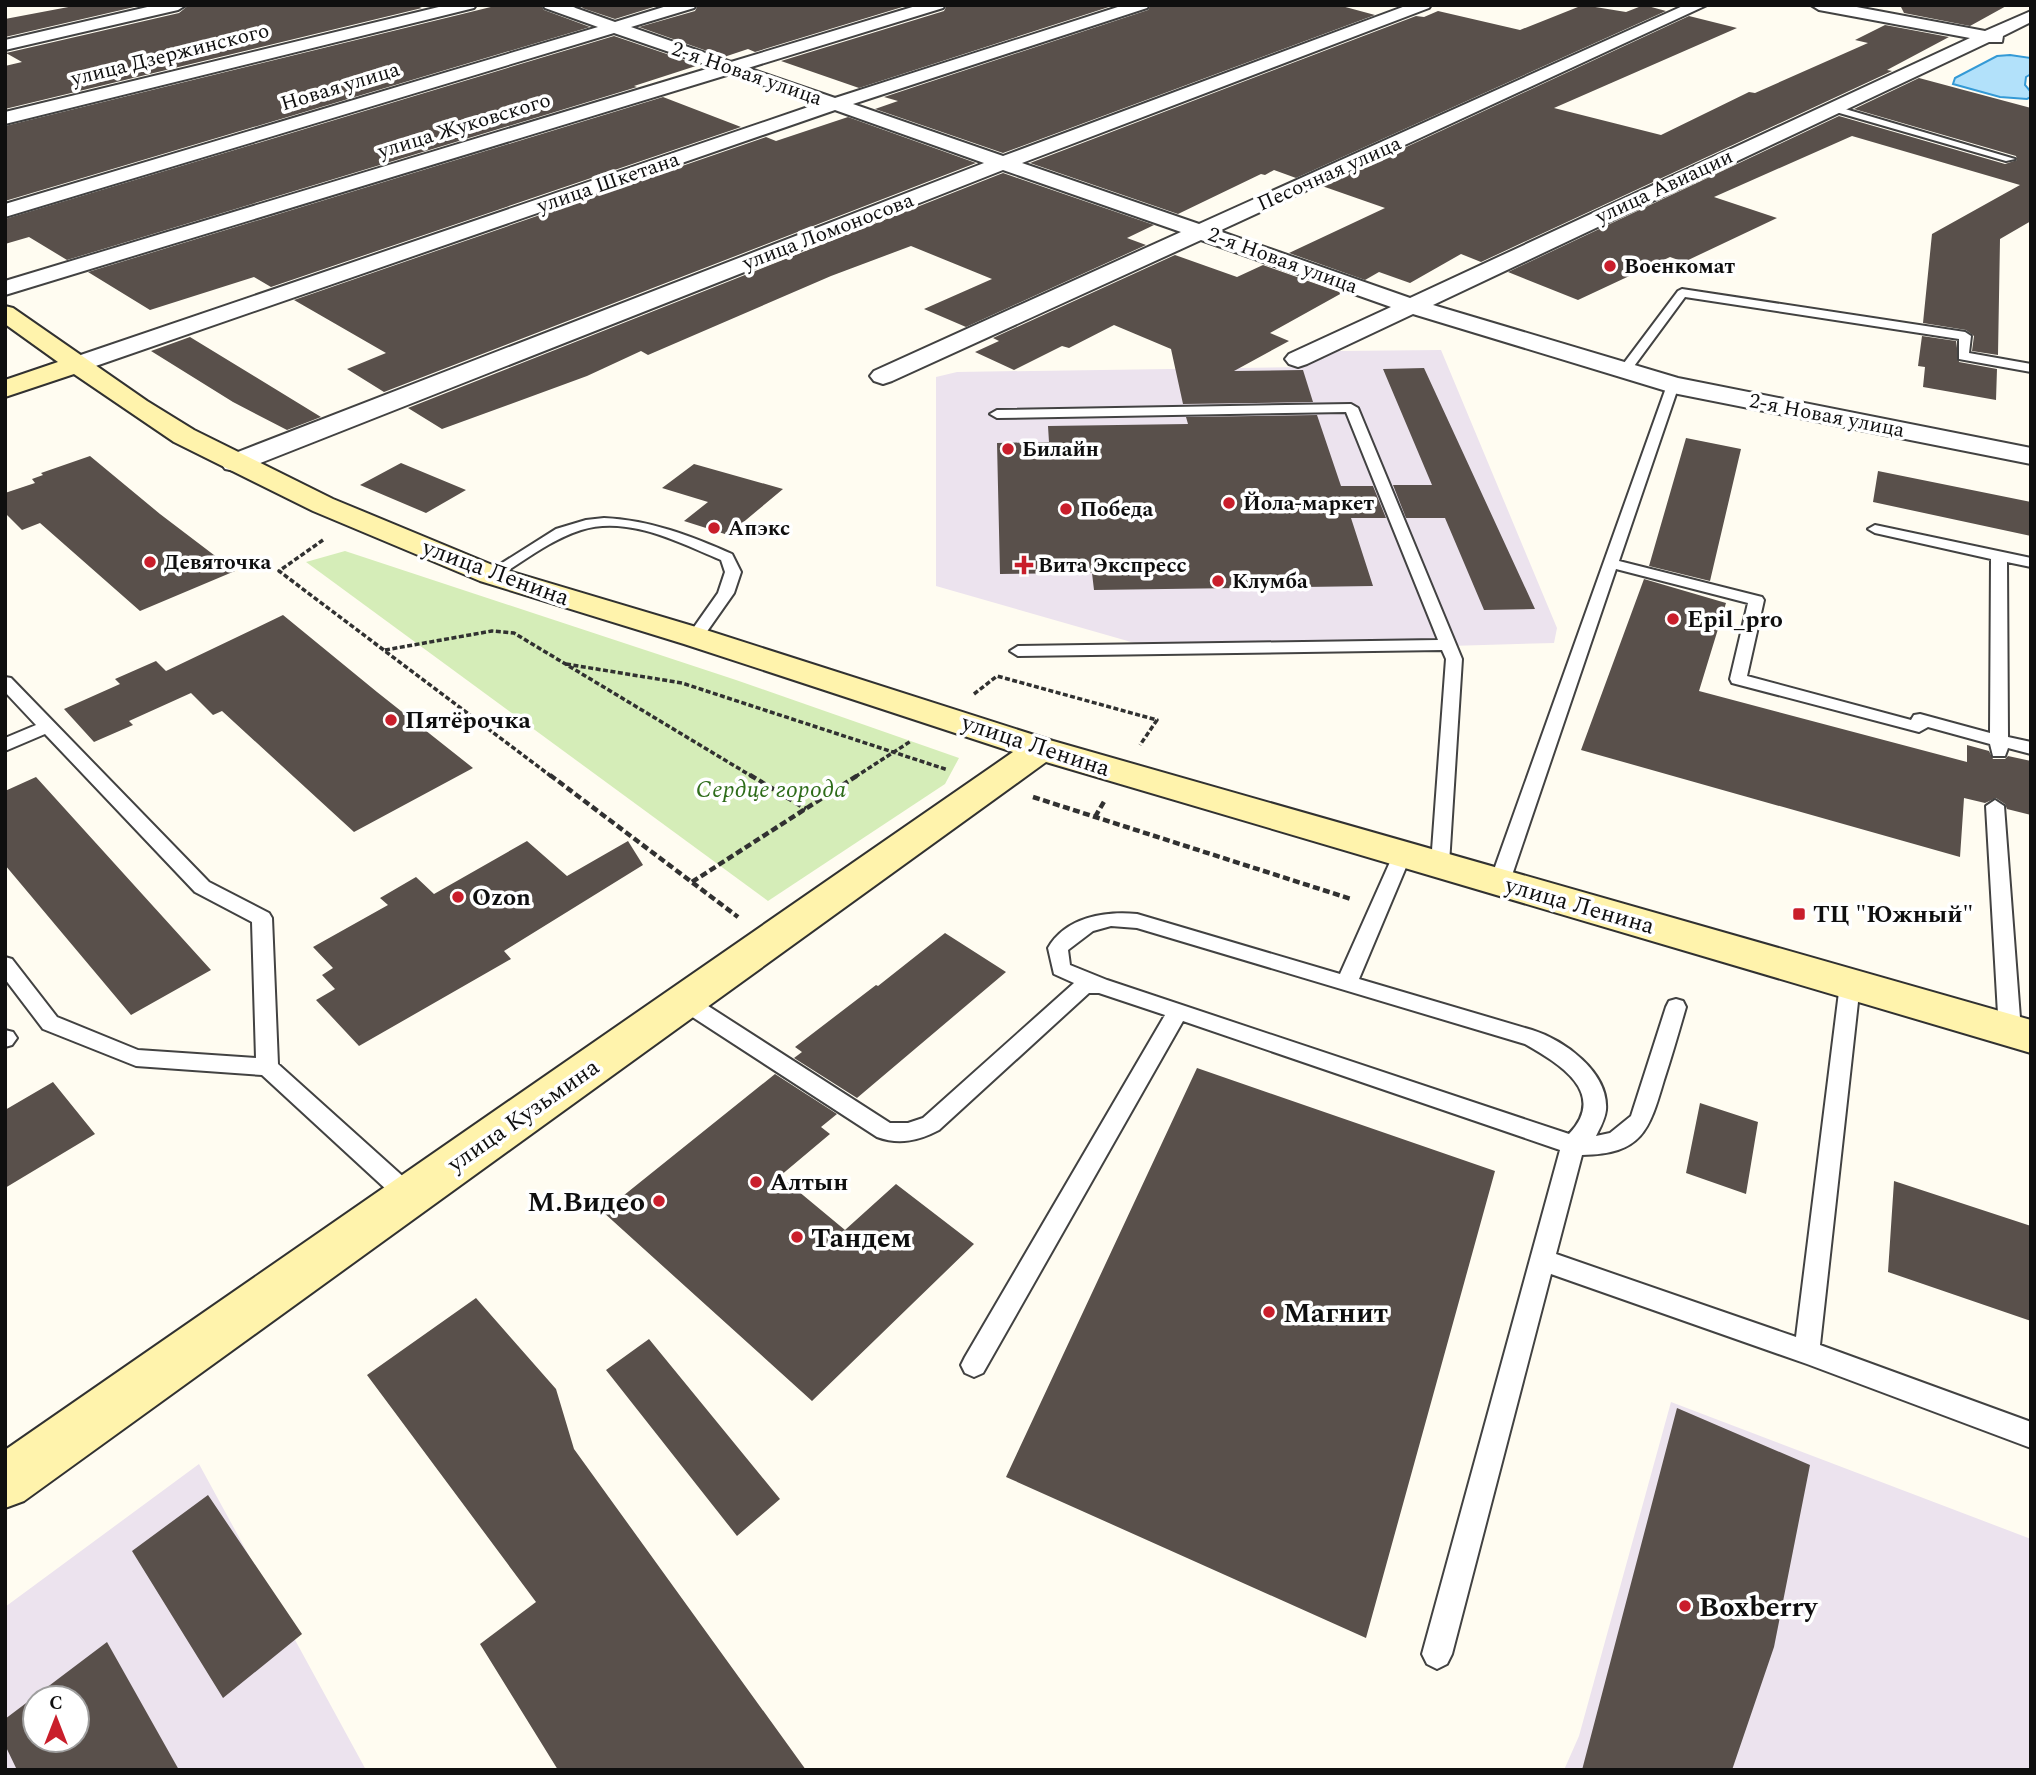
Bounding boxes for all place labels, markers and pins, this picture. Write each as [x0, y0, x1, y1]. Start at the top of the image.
place label: Военкомат [1624, 251, 1736, 283]
marker: Военкомат [1602, 258, 1618, 274]
place label: Билайн [1022, 434, 1099, 466]
marker: Билайн [1000, 441, 1016, 457]
place label: Йола-маркет [1243, 488, 1375, 520]
place label: Победа [1080, 494, 1153, 526]
marker: Йола-маркет [1221, 495, 1237, 511]
marker: Победа [1058, 501, 1074, 517]
place label: Апэкс [728, 513, 790, 545]
marker: Апэкс [706, 520, 722, 536]
place label: Девяточка [164, 547, 272, 579]
place label: Вита Экспресс [1038, 550, 1187, 582]
marker: Девяточка [142, 554, 158, 570]
marker: Вита Экспресс [1016, 557, 1032, 573]
place label: Клумба [1232, 566, 1308, 598]
marker: Клумба [1210, 573, 1226, 589]
place label: Epil_pro [1687, 602, 1783, 638]
marker: Epil_pro [1665, 611, 1681, 627]
place label: Пятёрочка [405, 703, 531, 739]
marker: Пятёрочка [383, 712, 399, 728]
place label: Ozon [472, 880, 531, 916]
marker: Ozon [450, 889, 466, 905]
place label: ТЦ "Южный" [1813, 897, 1973, 933]
marker: ТЦ "Южный" [1791, 906, 1807, 922]
place label: Алтын [770, 1165, 848, 1201]
marker: Алтын [748, 1174, 764, 1190]
place label: М.Видео [527, 1181, 645, 1224]
marker: М.Видео [651, 1193, 667, 1209]
place label: Тандем [811, 1217, 912, 1260]
marker: Тандем [789, 1229, 805, 1245]
place label: Магнит [1283, 1292, 1388, 1335]
marker: Магнит [1261, 1304, 1277, 1320]
place label: Boxberry [1699, 1586, 1819, 1629]
marker: Boxberry [1677, 1598, 1693, 1614]

